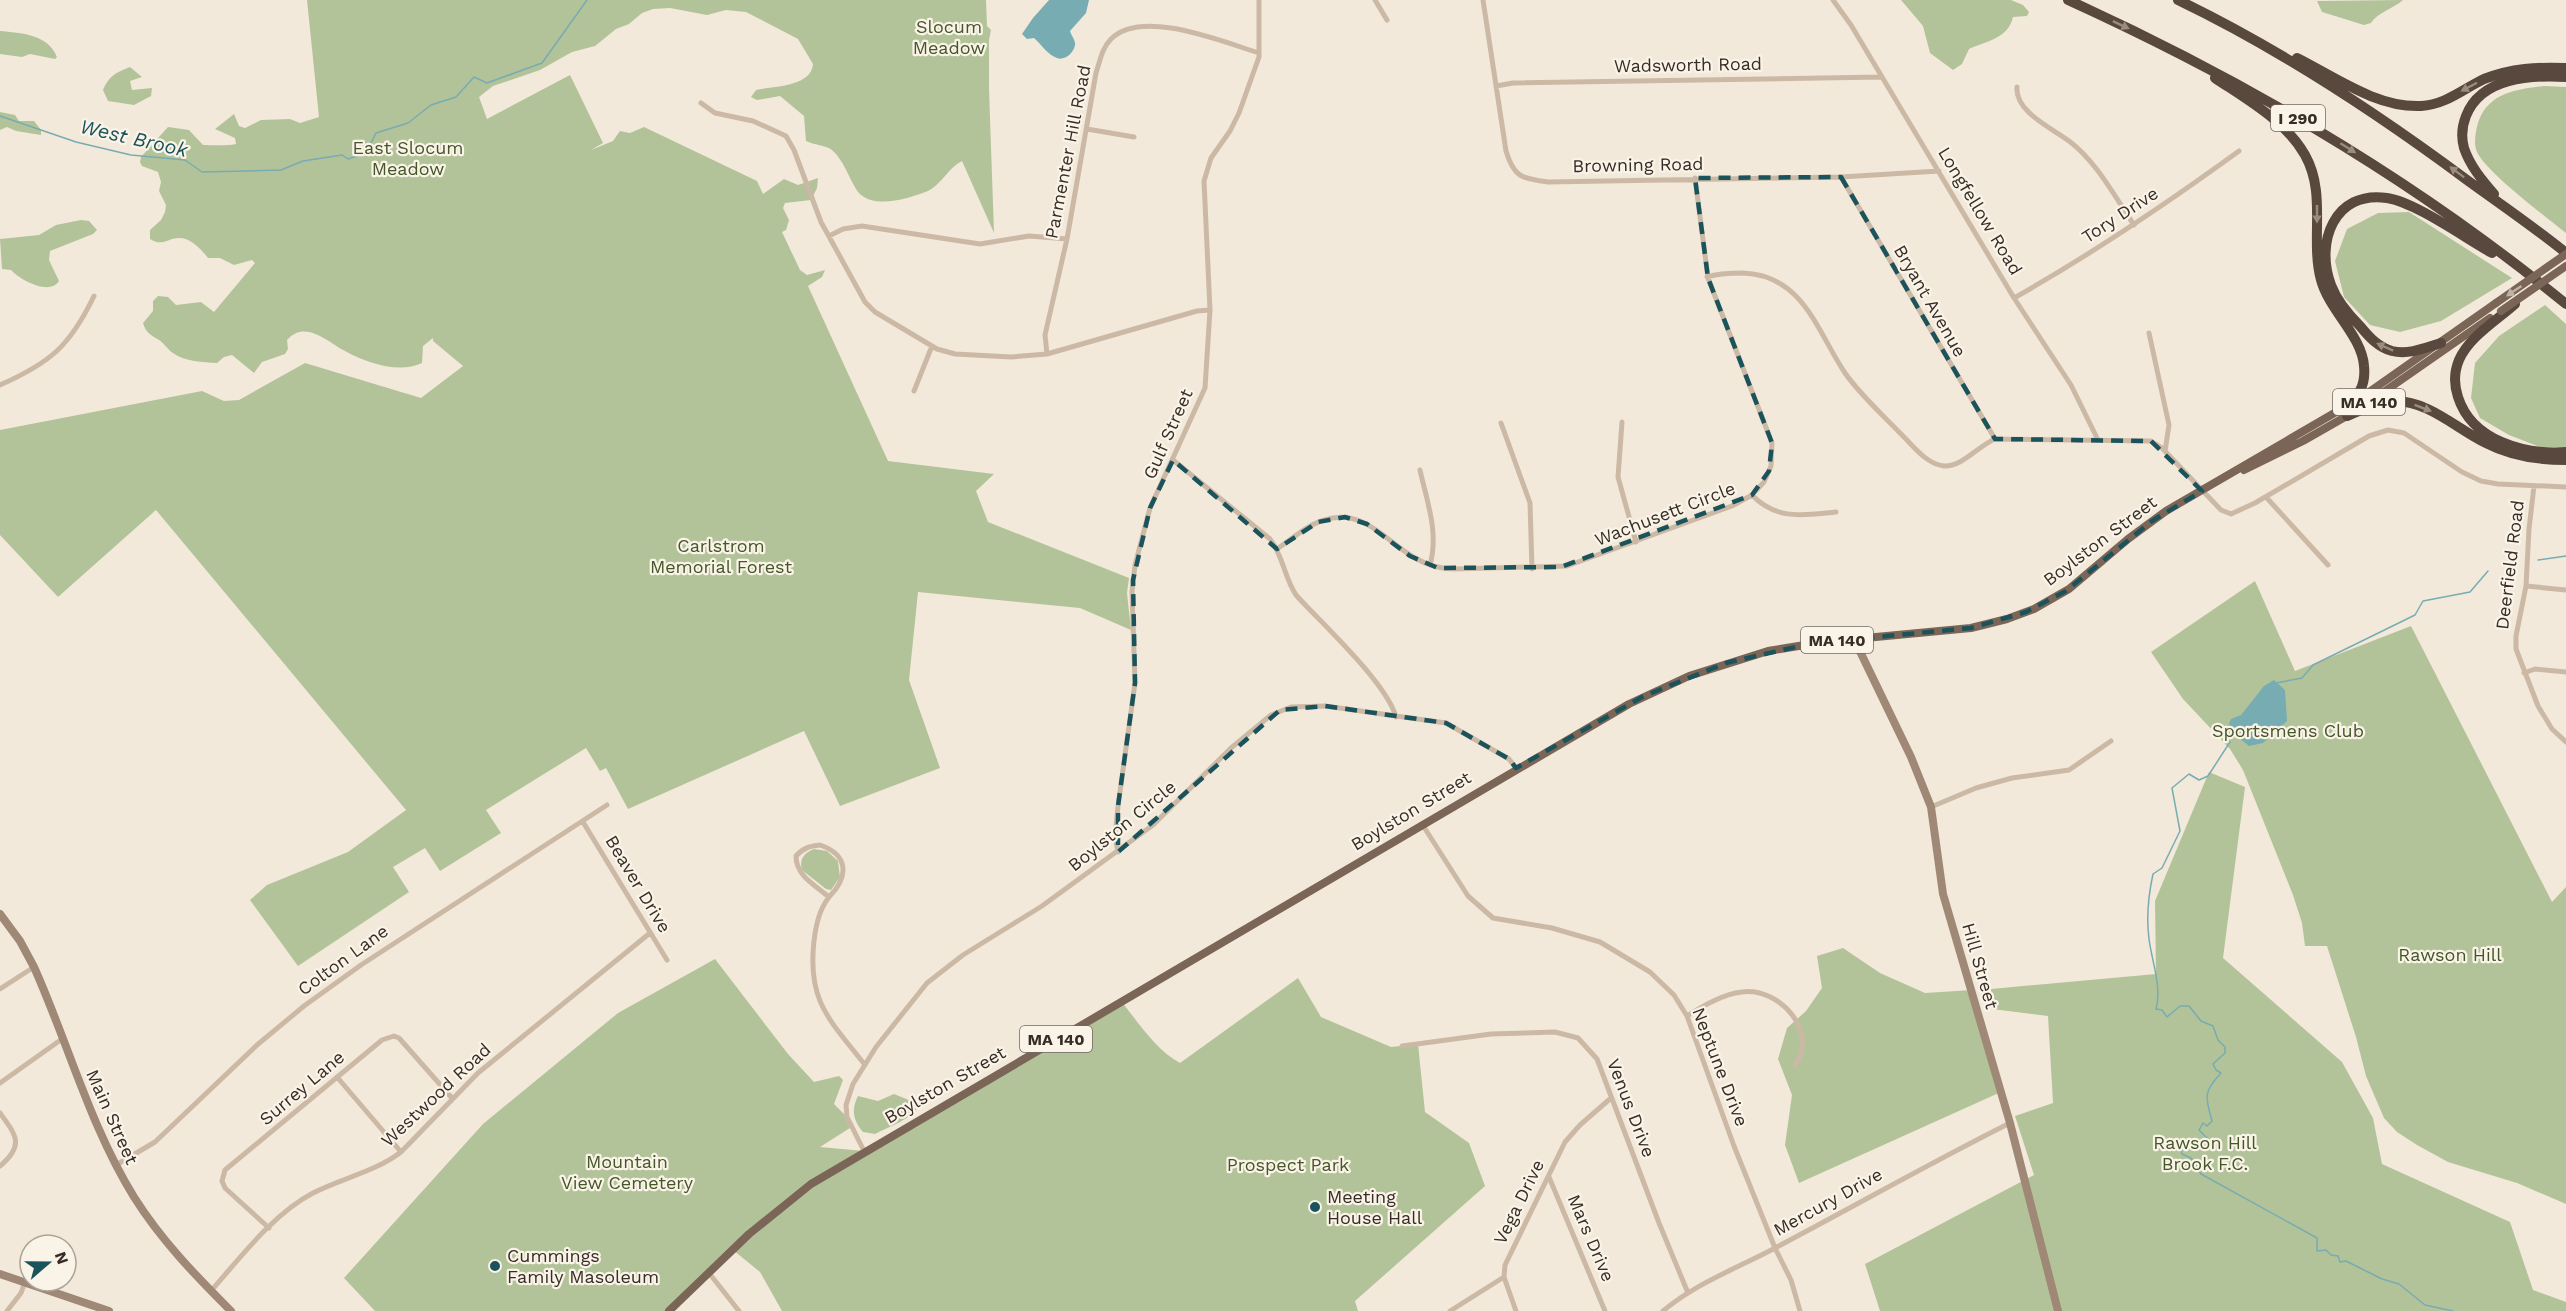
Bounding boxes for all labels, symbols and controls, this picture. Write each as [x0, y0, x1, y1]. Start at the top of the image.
park label: Slocum Meadow [913, 16, 985, 58]
one-way arrow [2113, 20, 2130, 29]
street label: Wadsworth Road [1614, 53, 1762, 76]
street label: Parmenter Hill Road [1040, 63, 1095, 241]
one-way arrow [2461, 82, 2478, 92]
road number: I 290 [2271, 105, 2325, 131]
water label: West Brook [78, 114, 191, 162]
park label: East Slocum Meadow [352, 137, 464, 179]
one-way arrow [2340, 142, 2356, 153]
street label: Longfellow Road [1934, 143, 2027, 279]
street label: Browning Road [1572, 153, 1704, 176]
one-way arrow [2449, 166, 2465, 178]
street label: Tory Drive [2078, 182, 2162, 247]
one-way arrow [2312, 205, 2322, 224]
street label: Bryant Avenue [1890, 241, 1971, 361]
one-way arrow [2506, 285, 2522, 296]
one-way arrow [2376, 342, 2394, 352]
street label: Gulf Street [1138, 385, 1197, 482]
road number: MA 140 [2333, 389, 2405, 415]
one-way arrow [2414, 403, 2432, 413]
street label: Wachusett Circle [1592, 477, 1738, 550]
street label: Boylston Street [2039, 491, 2161, 590]
street label: Deerfield Road [2491, 499, 2528, 631]
park label: Carlstrom Memorial Forest [650, 535, 793, 577]
road number: MA 140 [1801, 627, 1873, 653]
park label: Sportsmens Club [2212, 720, 2364, 741]
street label: Boylston Street [1347, 766, 1475, 855]
street label: Boylston Circle [1064, 776, 1180, 875]
street label: Beaver Drive [601, 831, 676, 936]
street label: Colton Lane [293, 920, 392, 999]
street label: Hill Street [1958, 920, 2003, 1012]
park label: Rawson Hill [2398, 944, 2502, 965]
street label: Neptune Drive [1688, 1004, 1753, 1129]
road number: MA 140 [1020, 1026, 1092, 1052]
street label: Westwood Road [377, 1039, 495, 1151]
street label: Boylston Street [880, 1041, 1009, 1128]
street label: Surrey Lane [255, 1046, 348, 1129]
street label: Venus Drive [1603, 1056, 1660, 1160]
street label: Main Street [82, 1066, 143, 1168]
park label: Rawson Hill Brook F.C. [2153, 1132, 2257, 1174]
park label: Mountain View Cemetery [561, 1151, 694, 1193]
park label: Prospect Park [1227, 1154, 1349, 1175]
street label: Vega Drive [1489, 1156, 1548, 1247]
street label: Mercury Drive [1770, 1163, 1886, 1240]
place label: Meeting House Hall [1327, 1186, 1423, 1228]
street label: Mars Drive [1564, 1191, 1619, 1285]
marker: Meeting House Hall [1308, 1200, 1322, 1214]
north arrow [18, 1233, 78, 1293]
place label: Cummings Family Masoleum [507, 1245, 659, 1287]
text: N [51, 1249, 73, 1267]
marker: Cummings Family Masoleum [488, 1259, 502, 1273]

